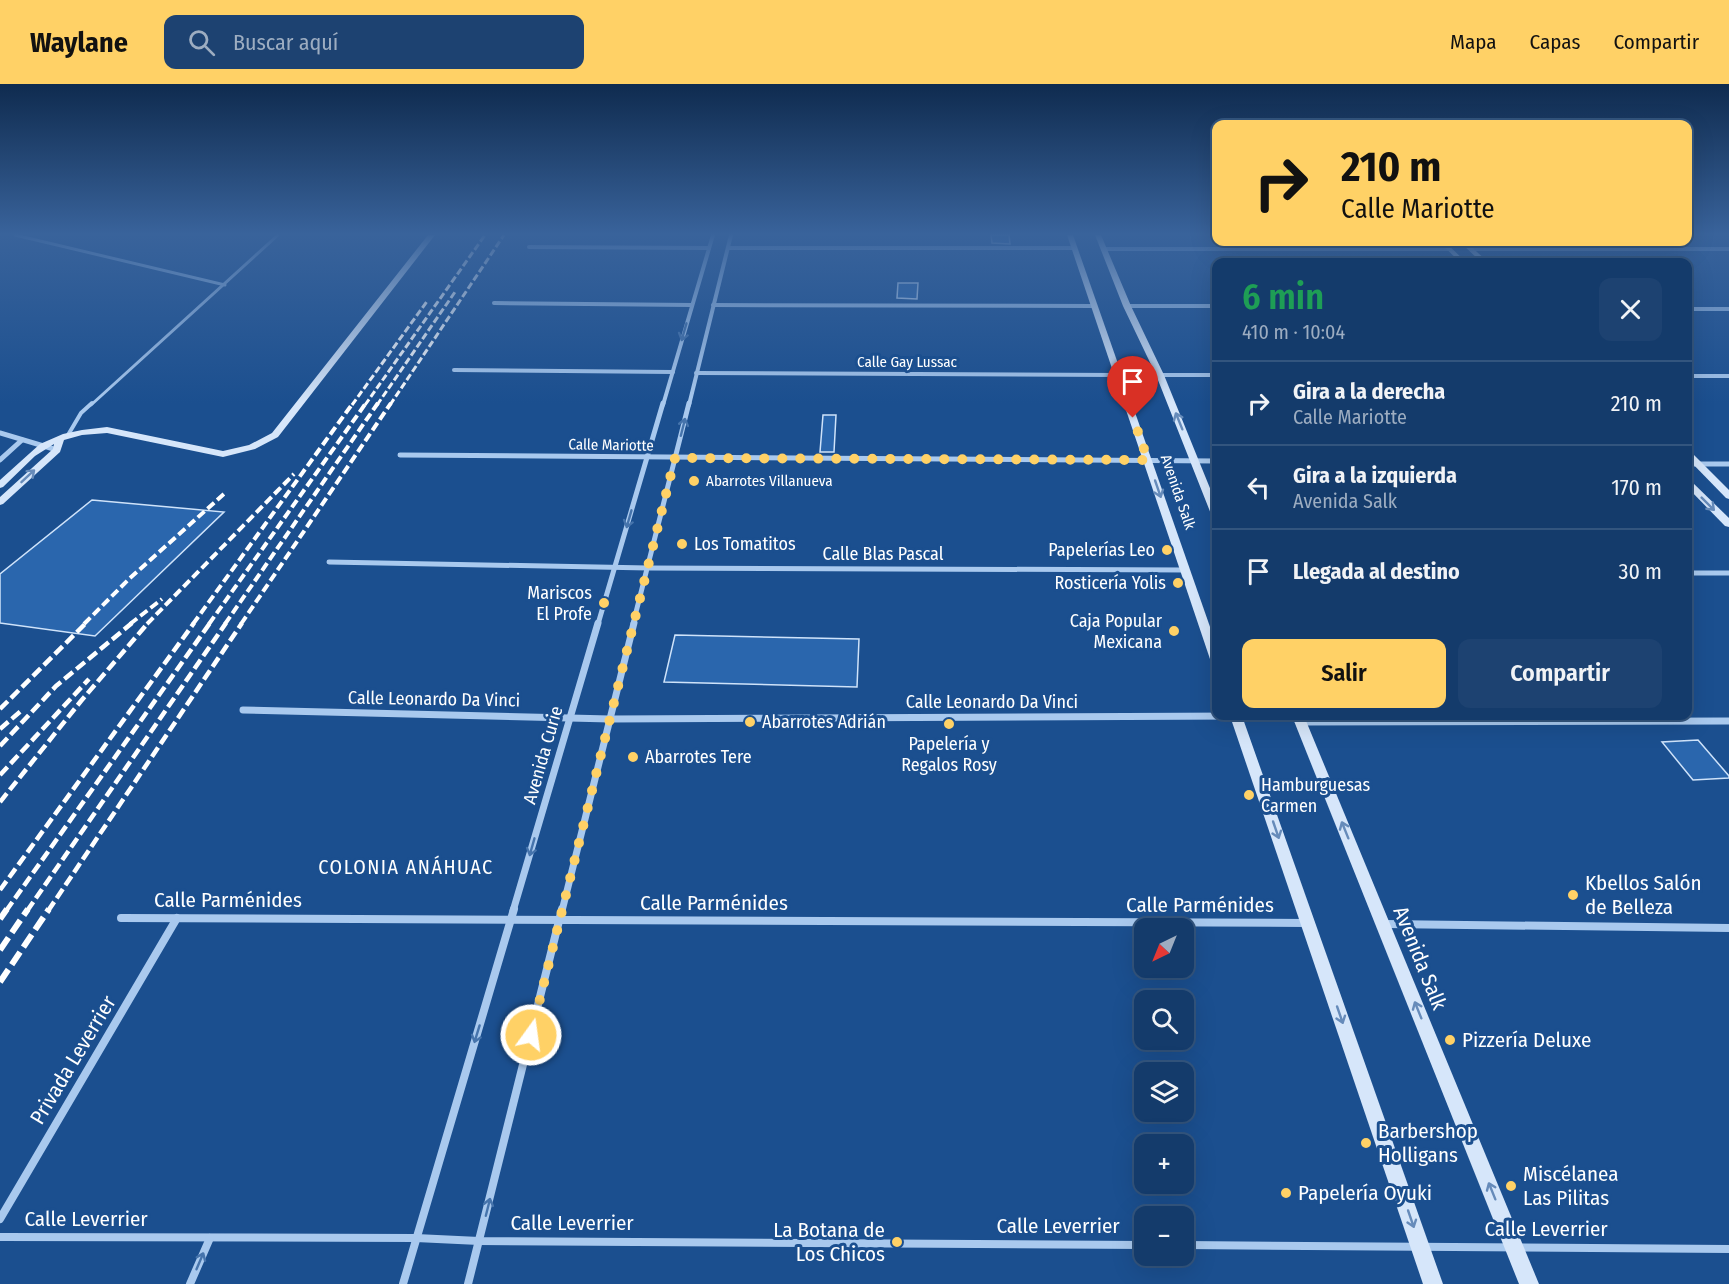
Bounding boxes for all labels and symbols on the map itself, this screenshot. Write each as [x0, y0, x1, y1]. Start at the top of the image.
one-way arrow [678, 322, 690, 341]
street label: Calle Gay Lussac [857, 353, 958, 371]
pin [1107, 356, 1158, 418]
one-way arrow [1173, 412, 1184, 431]
one-way arrow [678, 418, 689, 437]
street label: Calle Mariotte [568, 435, 654, 455]
street label: Avenida Salk [1157, 452, 1199, 532]
one-way arrow [20, 469, 35, 483]
place label: Abarrotes Villanueva [706, 472, 833, 490]
marker: Abarrotes Villanueva [687, 474, 701, 488]
one-way arrow [1153, 479, 1164, 498]
one-way arrow [1701, 496, 1716, 511]
one-way arrow [623, 509, 634, 528]
place label: Los Tomatitos [694, 533, 796, 555]
marker: Los Tomatitos [675, 537, 689, 551]
place label: Papelerías Leo [1048, 539, 1155, 561]
street label: Calle Blas Pascal [822, 543, 944, 565]
marker: Papelerías Leo [1160, 543, 1174, 557]
place label: Rosticería Yolis [1054, 572, 1166, 594]
marker: Rosticería Yolis [1171, 576, 1185, 590]
place label: Mariscos El Profe [527, 582, 592, 625]
marker: Mariscos El Profe [597, 596, 611, 610]
place label: Caja Popular Mexicana [1070, 610, 1163, 653]
marker: Caja Popular Mexicana [1167, 624, 1181, 638]
street label: Calle Leonardo Da Vinci [348, 686, 520, 712]
street label: Calle Leonardo Da Vinci [906, 691, 1078, 713]
street label: Avenida Curie [519, 703, 568, 807]
place label: Abarrotes Adrián [762, 711, 886, 733]
marker: Abarrotes Adrián [743, 715, 757, 729]
marker: Papelería y Regalos Rosy [942, 717, 956, 731]
place label: Papelería y Regalos Rosy [901, 733, 997, 776]
place label: Abarrotes Tere [645, 746, 752, 768]
marker: Abarrotes Tere [626, 750, 640, 764]
place label: Hamburguesas Carmen [1261, 774, 1370, 817]
marker: Hamburguesas Carmen [1242, 788, 1256, 802]
one-way arrow [1271, 820, 1282, 839]
one-way arrow [1339, 821, 1350, 839]
one-way arrow [526, 837, 537, 856]
district label: COLONIA ANÁHUAC [318, 855, 494, 879]
place label: Kbellos Salón de Belleza [1585, 870, 1702, 920]
street label: Calle Parménides [154, 887, 302, 913]
marker: Kbellos Salón de Belleza [1566, 888, 1580, 902]
street label: Calle Parménides [640, 890, 788, 916]
street label: Calle Parménides [1126, 892, 1274, 918]
street label: Avenida Salk [1387, 902, 1453, 1014]
north arrow [1134, 918, 1194, 978]
street label: Privada Leverrier [24, 990, 122, 1129]
one-way arrow [1412, 1001, 1423, 1020]
position arrow [499, 1003, 563, 1067]
one-way arrow [1335, 1005, 1346, 1023]
one-way arrow [471, 1024, 482, 1043]
place label: Pizzería Deluxe [1462, 1027, 1591, 1053]
marker: Pizzería Deluxe [1443, 1033, 1457, 1047]
place label: Barbershop Holligans [1378, 1118, 1478, 1168]
marker: Barbershop Holligans [1359, 1136, 1373, 1150]
place label: Miscélanea Las Pilitas [1523, 1161, 1618, 1211]
marker: Miscélanea Las Pilitas [1504, 1179, 1518, 1193]
place label: Papelería Oyuki [1298, 1180, 1432, 1206]
one-way arrow [1486, 1182, 1497, 1201]
marker: Papelería Oyuki [1279, 1186, 1293, 1200]
one-way arrow [482, 1198, 494, 1217]
street label: Calle Leverrier [24, 1206, 148, 1232]
one-way arrow [1406, 1209, 1417, 1228]
street label: Calle Leverrier [510, 1210, 634, 1236]
street label: Calle Leverrier [996, 1213, 1120, 1239]
street label: Calle Leverrier [1484, 1216, 1608, 1242]
place label: La Botana de Los Chicos [773, 1217, 885, 1267]
marker: La Botana de Los Chicos [890, 1235, 904, 1249]
one-way arrow [195, 1253, 206, 1271]

